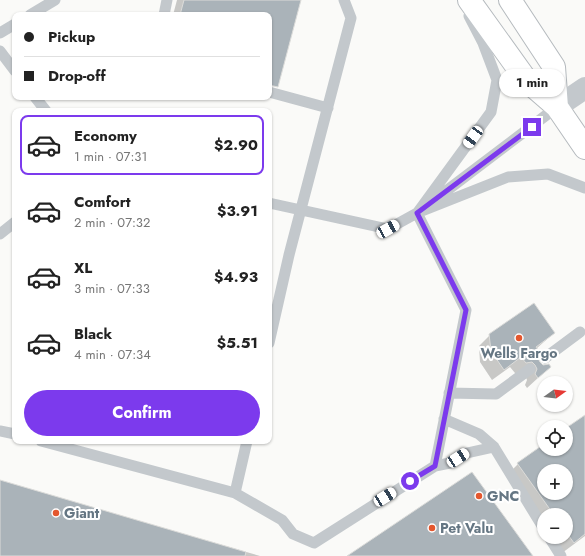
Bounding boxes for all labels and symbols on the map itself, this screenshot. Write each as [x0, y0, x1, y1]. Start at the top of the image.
callout: 1 min [499, 69, 565, 97]
route end [523, 118, 541, 136]
car [461, 124, 485, 150]
car [375, 218, 401, 240]
marker: Wells Fargo [514, 333, 524, 343]
place label: Wells Fargo [480, 343, 558, 363]
north arrow [537, 376, 573, 412]
car [445, 446, 471, 470]
route start [401, 472, 419, 490]
car [372, 486, 398, 508]
place label: GNC [487, 486, 519, 506]
marker: GNC [474, 491, 484, 501]
place label: Giant [64, 503, 100, 523]
marker: Giant [51, 508, 61, 518]
place label: Pet Valu [440, 518, 493, 538]
marker: Pet Valu [427, 523, 437, 533]

